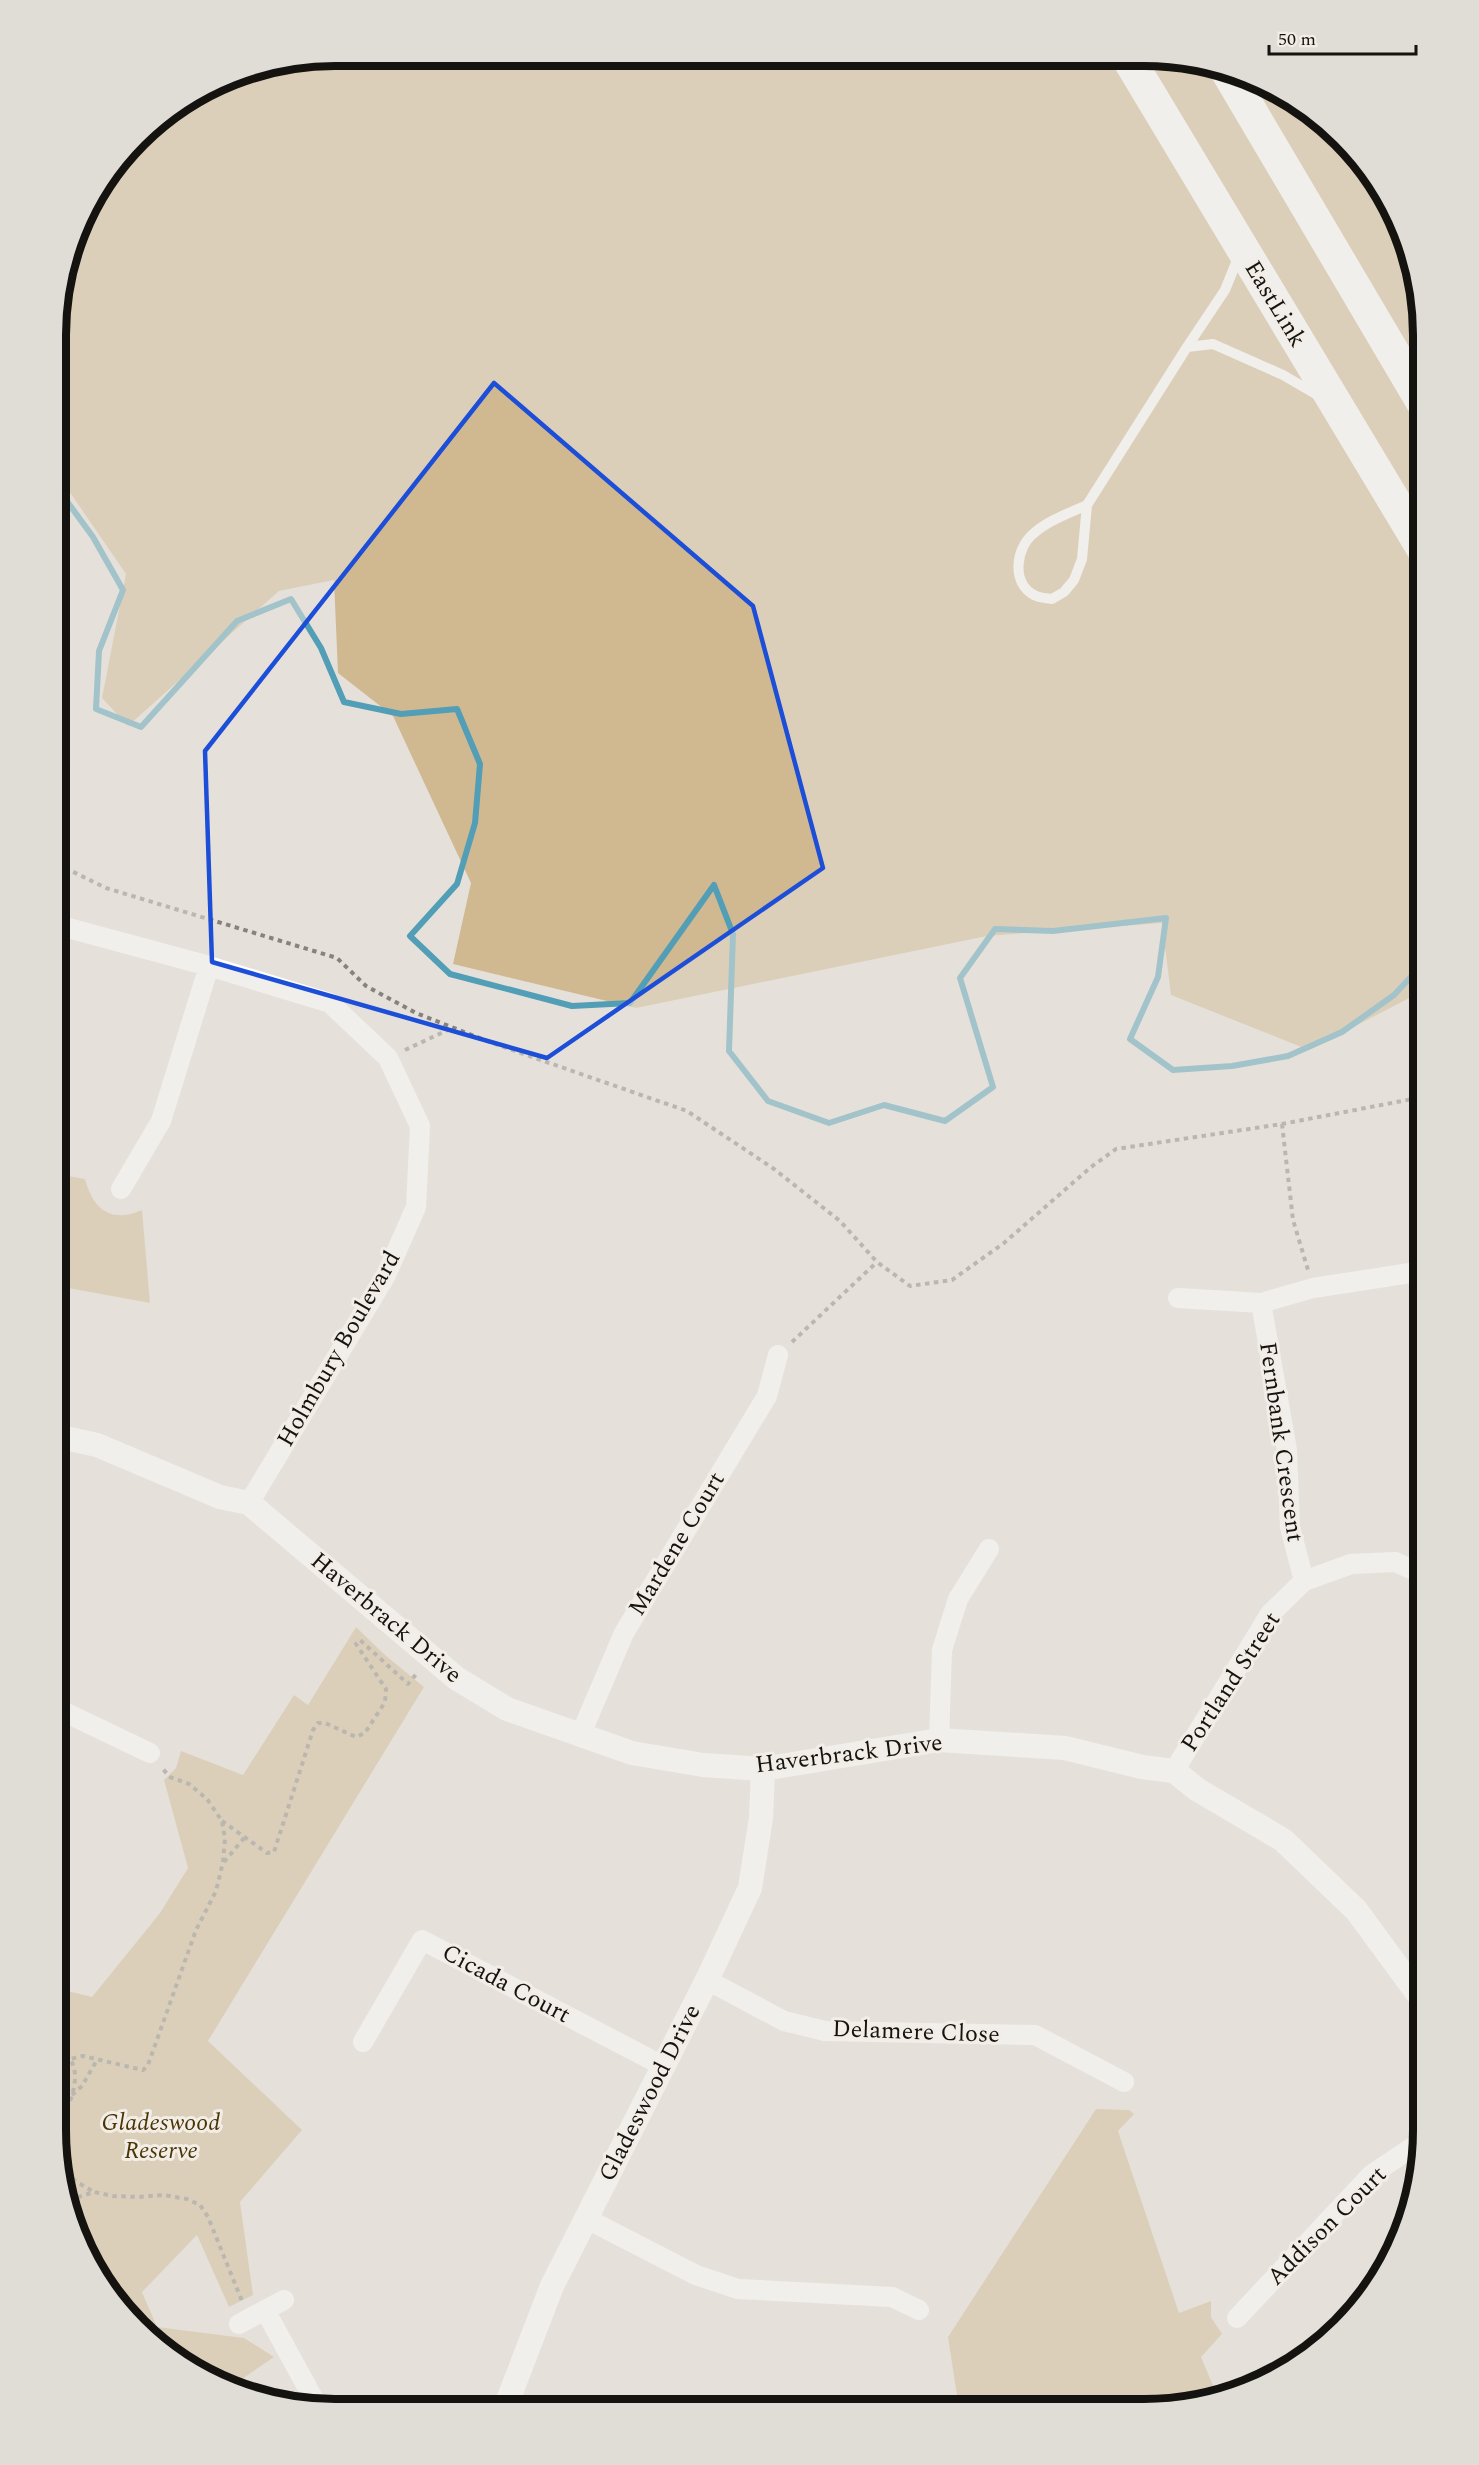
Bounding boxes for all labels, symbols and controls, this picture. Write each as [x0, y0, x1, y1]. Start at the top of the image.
scale bar [1269, 18, 1416, 56]
text: 50 m [1278, 26, 1316, 53]
street label: EastLink [1235, 254, 1315, 354]
street label: Holmbury Boulevard [268, 1244, 410, 1454]
street label: Fernbank Crescent [1249, 1339, 1313, 1545]
street label: Mardene Court [620, 1465, 734, 1623]
street label: Haverbrack Drive [302, 1544, 470, 1692]
street label: Portland Street [1172, 1605, 1290, 1759]
street label: Haverbrack Drive [753, 1725, 945, 1783]
street label: Cicada Court [435, 1935, 577, 2033]
street label: Gladeswood Drive [590, 1998, 710, 2188]
street label: Delamere Close [832, 2011, 1000, 2053]
park label: Gladeswood Reserve [102, 2105, 220, 2169]
street label: Addison Court [1259, 2158, 1395, 2294]

